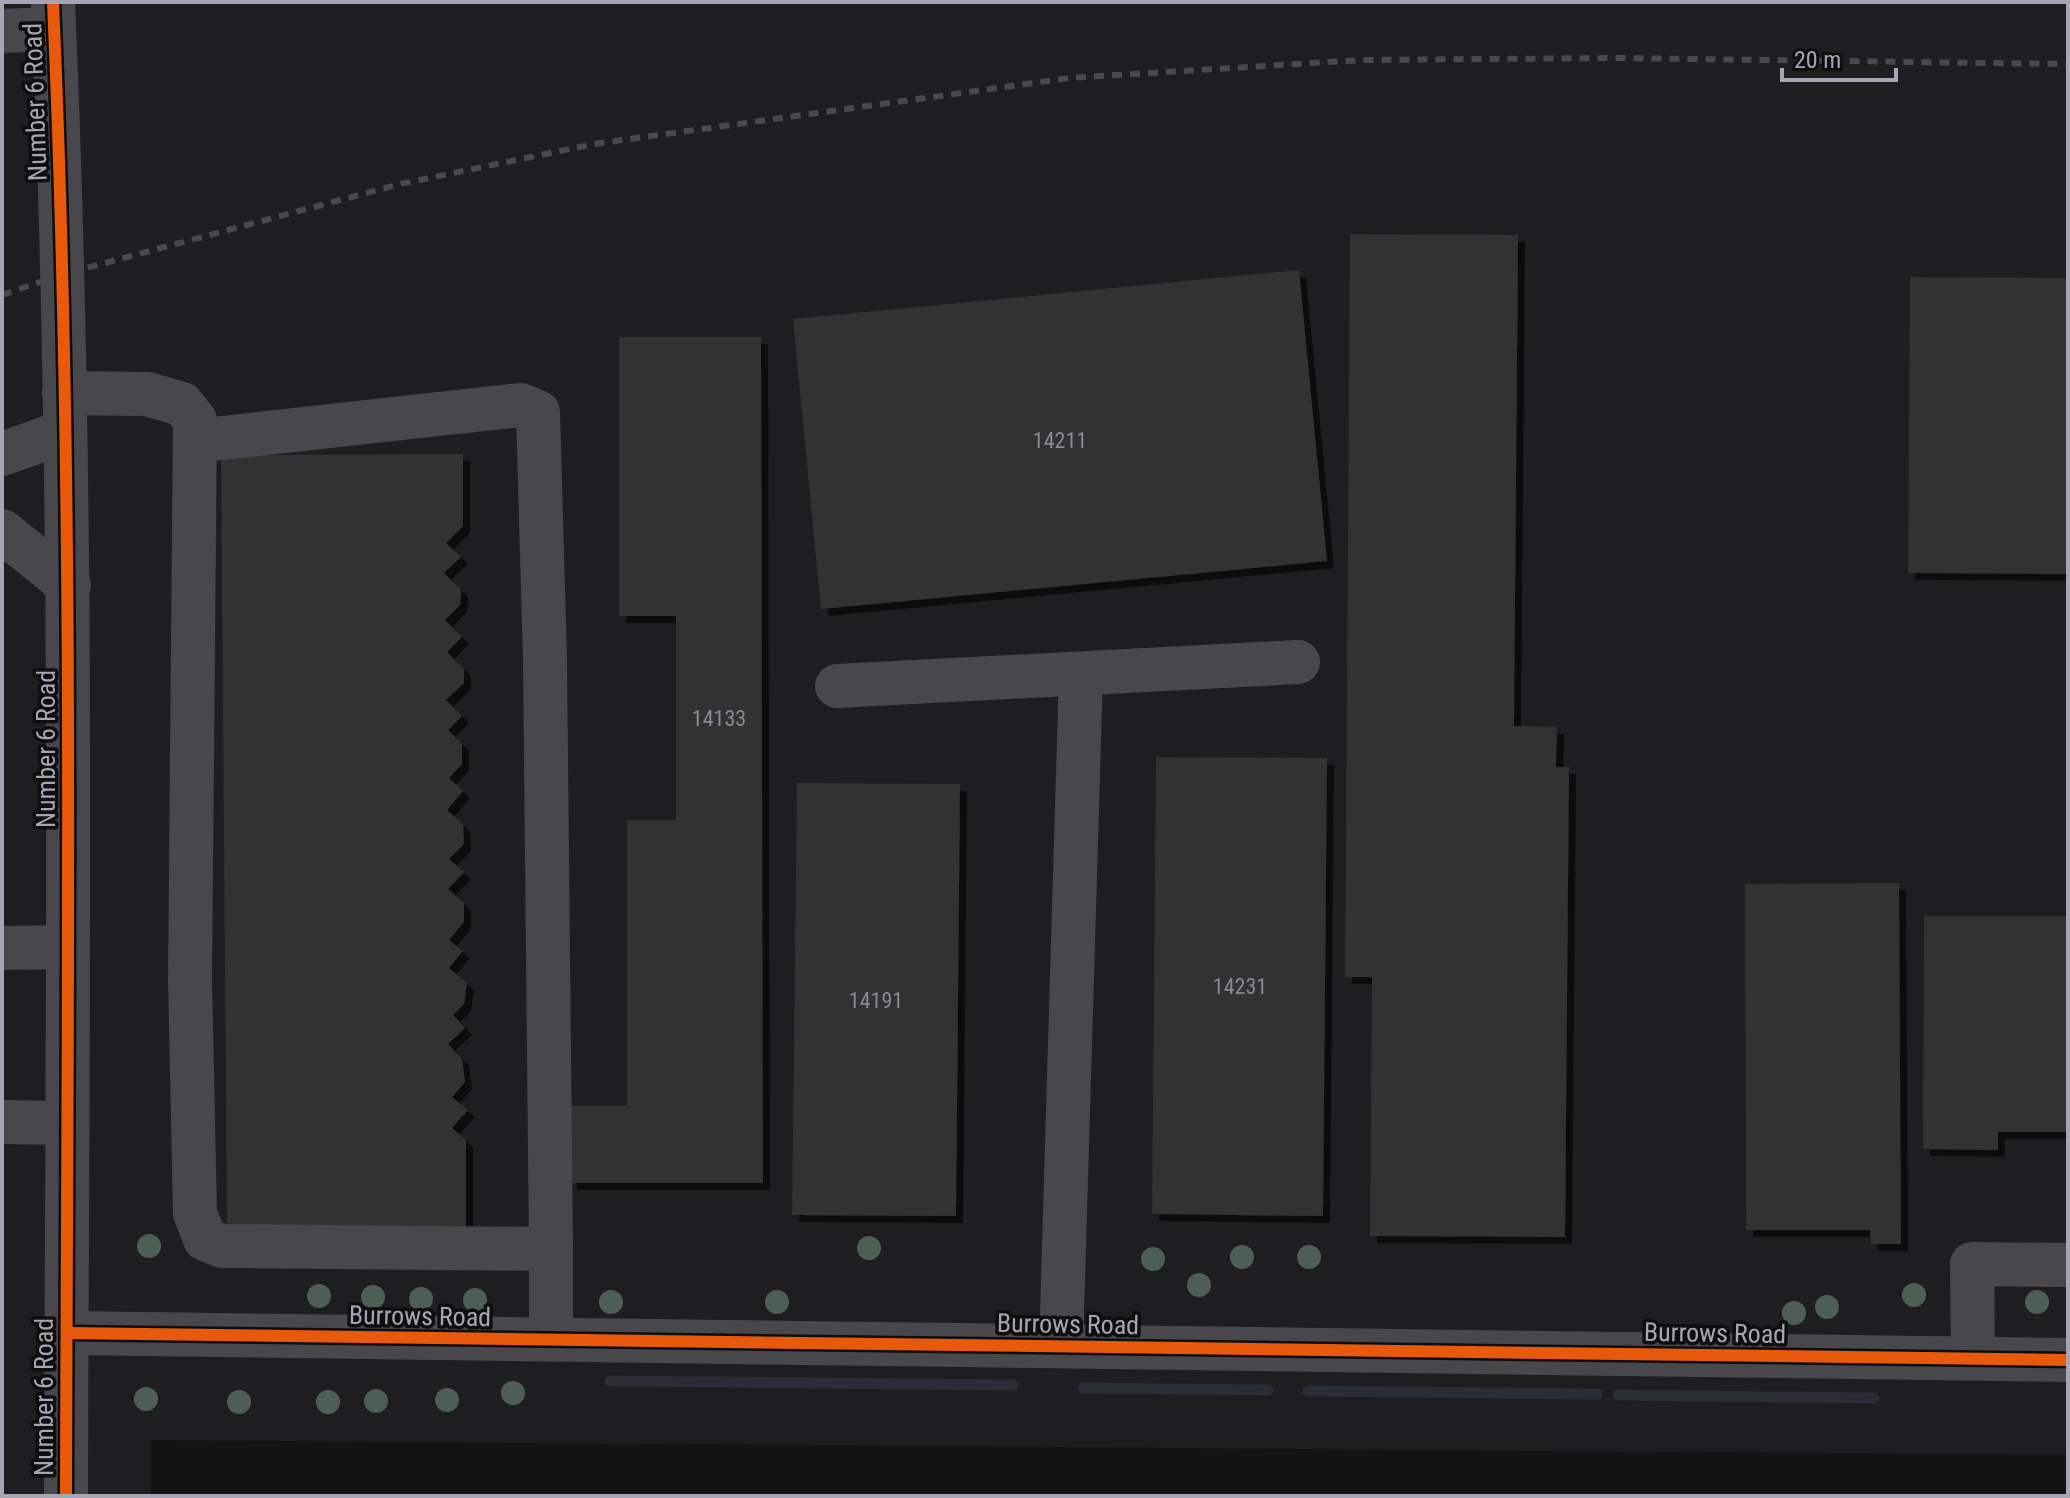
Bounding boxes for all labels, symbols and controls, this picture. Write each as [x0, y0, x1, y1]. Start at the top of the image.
street label: Number 6 Road [17, 22, 53, 182]
scale bar [1782, 32, 1896, 82]
text: 20 m [1794, 46, 1841, 74]
house number: 14211 [1033, 428, 1087, 453]
street label: Number 6 Road [31, 670, 61, 828]
house number: 14133 [692, 706, 746, 731]
house number: 14231 [1213, 974, 1267, 999]
house number: 14191 [849, 988, 903, 1013]
street label: Burrows Road [349, 1300, 491, 1332]
street label: Burrows Road [997, 1308, 1139, 1340]
street label: Burrows Road [1644, 1317, 1786, 1349]
street label: Number 6 Road [29, 1318, 59, 1476]

